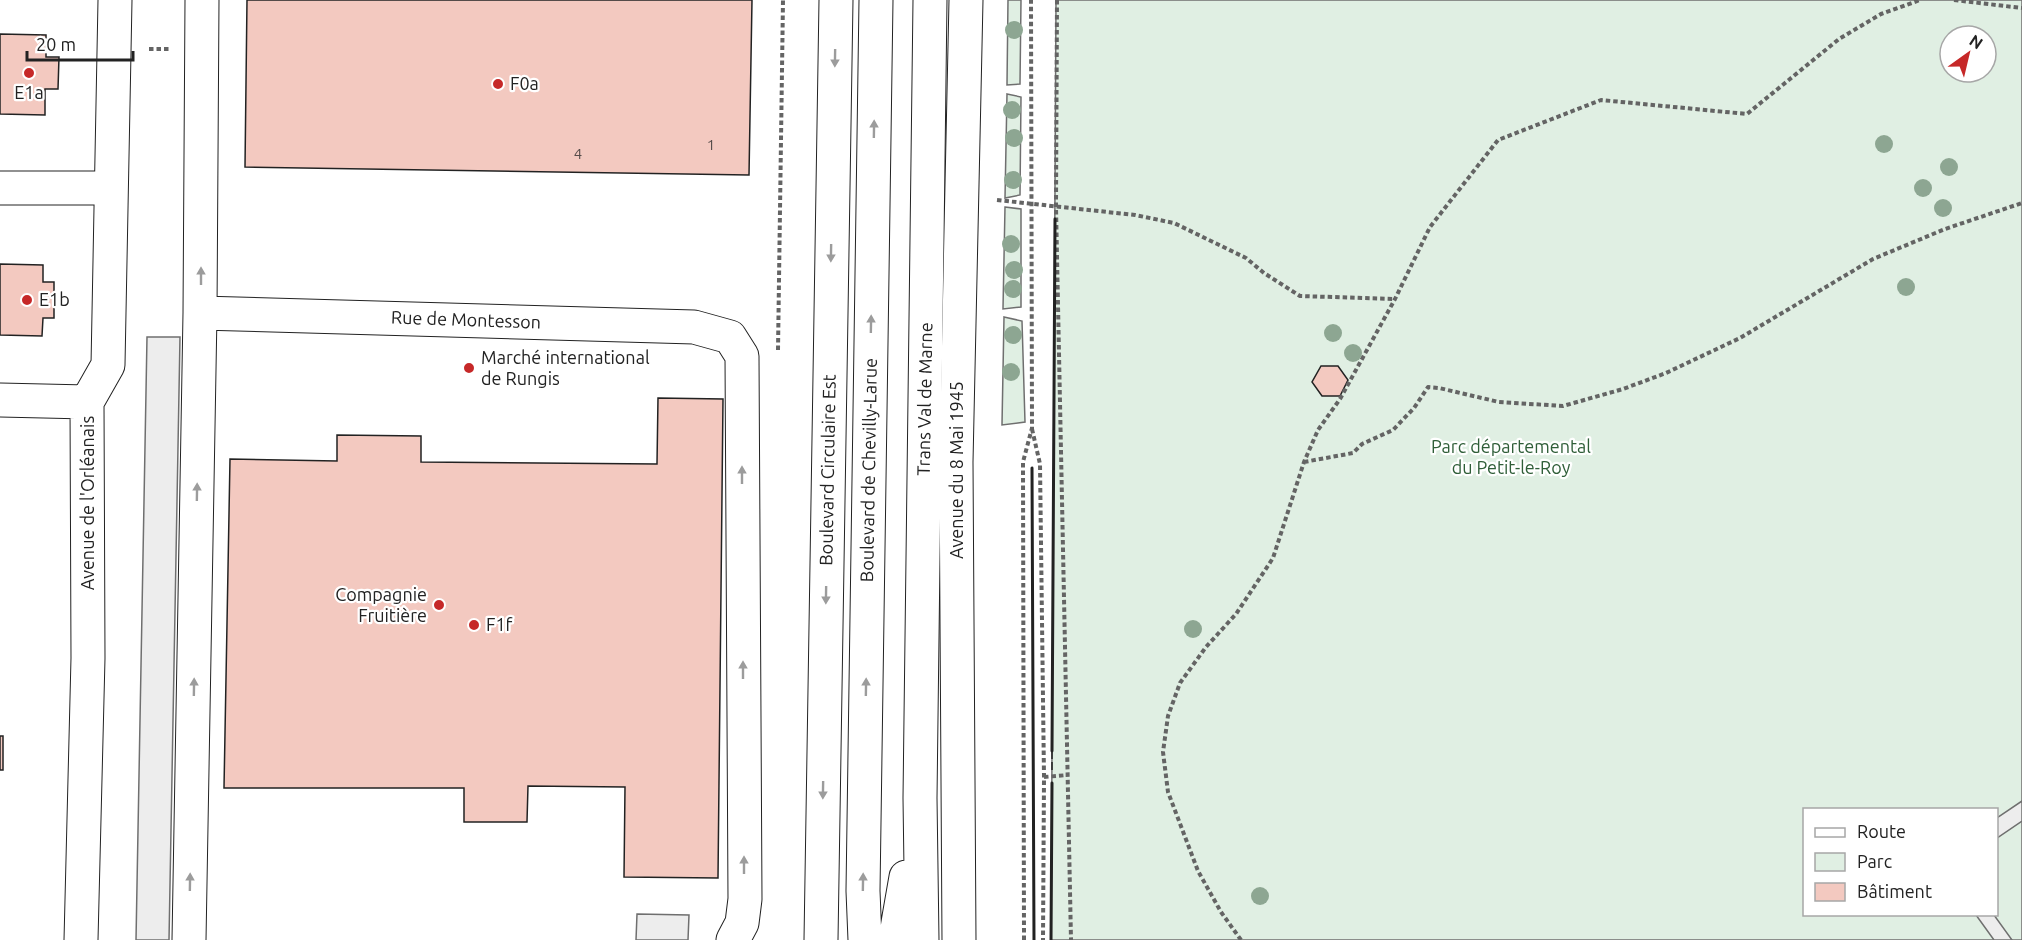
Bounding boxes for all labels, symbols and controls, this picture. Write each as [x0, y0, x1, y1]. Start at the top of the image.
scale bar [27, 24, 134, 62]
north arrow [1938, 24, 1998, 84]
text: N [1966, 31, 1986, 52]
text: 20 m [36, 34, 76, 54]
one-way arrow [830, 49, 839, 68]
marker: E1a [22, 66, 36, 80]
place label: F0a [510, 73, 539, 93]
marker: F0a [491, 77, 505, 91]
place label: E1a [14, 82, 44, 102]
one-way arrow [869, 119, 879, 138]
house number: 1 [707, 136, 715, 153]
house number: 4 [574, 145, 582, 162]
one-way arrow [827, 244, 836, 263]
one-way arrow [196, 266, 205, 285]
place label: E1b [39, 289, 70, 309]
marker: E1b [20, 293, 34, 307]
street label: Rue de Montesson [391, 306, 541, 332]
one-way arrow [866, 314, 876, 333]
street label: Trans Val de Marne [913, 322, 935, 476]
place label: Marché international de Rungis [481, 347, 650, 388]
street label: Boulevard de Chevilly-Larue [856, 358, 880, 582]
marker: Marché international de Rungis [462, 361, 476, 375]
street label: Boulevard Circulaire Est [815, 374, 839, 566]
street label: Avenue du 8 Mai 1945 [946, 381, 966, 559]
street label: Avenue de l'Orléanais [77, 416, 97, 590]
park label: Parc départemental du Petit-le-Roy [1431, 436, 1591, 477]
one-way arrow [737, 465, 747, 484]
one-way arrow [192, 482, 202, 501]
place label: Compagnie Fruitière [335, 584, 427, 625]
one-way arrow [821, 586, 831, 605]
marker: Compagnie Fruitière [432, 598, 446, 612]
place label: F1f [486, 614, 513, 634]
marker: F1f [467, 618, 481, 632]
one-way arrow [738, 660, 748, 679]
one-way arrow [189, 677, 199, 696]
one-way arrow [861, 677, 871, 696]
one-way arrow [818, 781, 827, 800]
legend [1803, 808, 1998, 916]
text: Route [1857, 821, 1906, 841]
text: Parc [1857, 851, 1892, 871]
one-way arrow [739, 855, 749, 874]
one-way arrow [186, 872, 195, 891]
one-way arrow [858, 872, 868, 891]
text: Bâtiment [1857, 881, 1932, 901]

